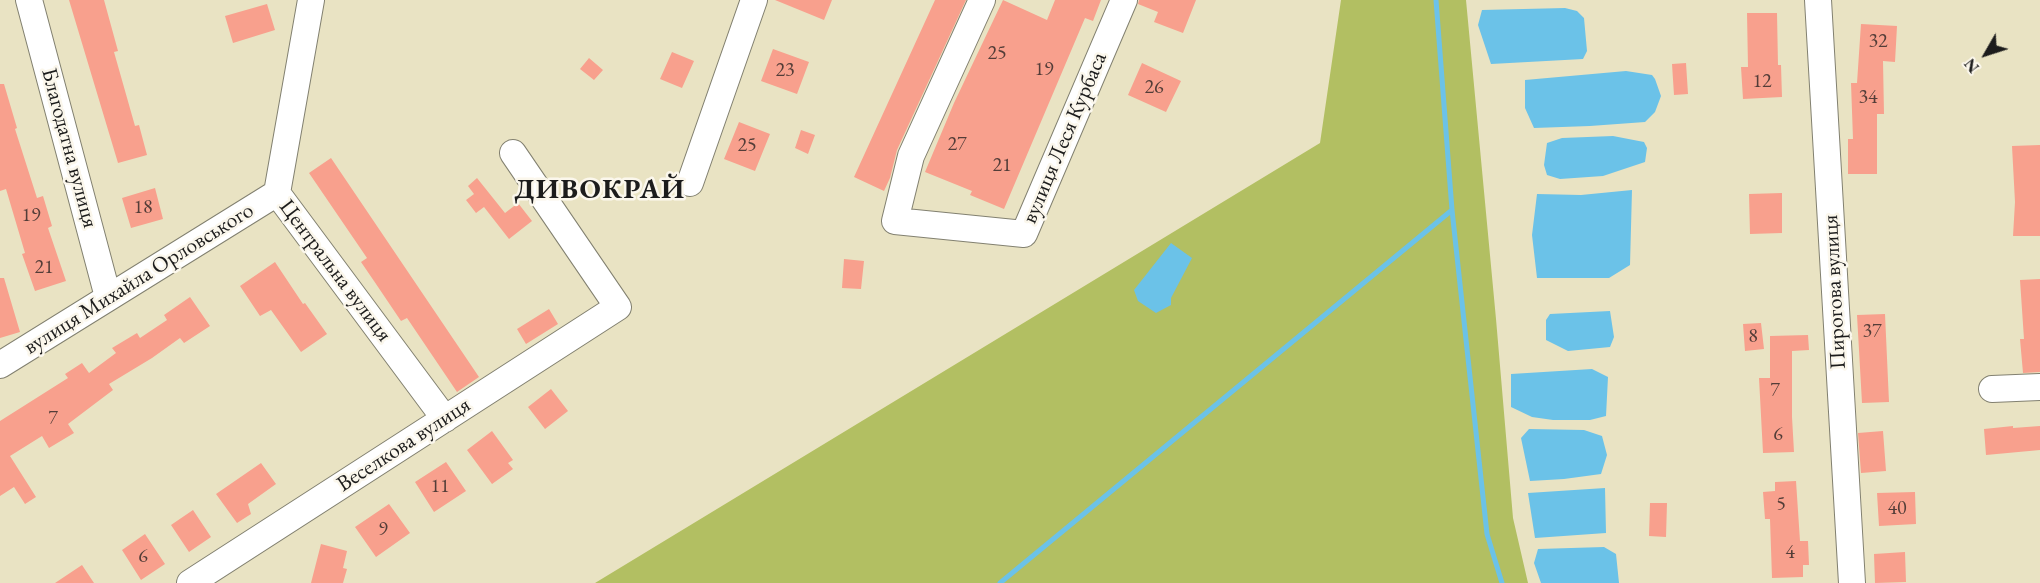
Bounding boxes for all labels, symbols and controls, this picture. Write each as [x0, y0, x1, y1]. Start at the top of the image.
north arrow [1956, 24, 2016, 84]
house number: 32 [1868, 30, 1888, 54]
house number: 25 [987, 42, 1007, 66]
street label: вулиця Леся Курбаса [1017, 48, 1113, 228]
text: N [1959, 54, 1984, 77]
house number: 19 [1034, 58, 1054, 82]
house number: 23 [775, 59, 795, 83]
street label: Благодатна вулиця [35, 65, 103, 231]
house number: 12 [1752, 70, 1772, 94]
house number: 26 [1144, 76, 1164, 100]
house number: 34 [1858, 86, 1878, 110]
house number: 27 [947, 133, 967, 157]
house number: 25 [737, 134, 757, 158]
house number: 21 [992, 154, 1012, 178]
district label: ДИВОКРАЙ [514, 173, 686, 207]
street label: Центральна вулиця [273, 195, 397, 347]
house number: 18 [133, 196, 153, 220]
street label: вулиця Михайла Орловського [19, 197, 259, 361]
house number: 19 [21, 204, 41, 228]
street label: Пирогова вулиця [1818, 214, 1852, 370]
house number: 21 [34, 256, 54, 280]
house number: 37 [1862, 320, 1882, 344]
house number: 8 [1748, 325, 1758, 349]
house number: 7 [1770, 379, 1780, 403]
street label: Веселкова вулиця [332, 392, 476, 498]
house number: 7 [48, 407, 58, 431]
house number: 6 [1773, 423, 1783, 447]
house number: 11 [430, 475, 450, 499]
house number: 5 [1776, 493, 1786, 517]
house number: 40 [1887, 497, 1907, 521]
house number: 9 [378, 518, 388, 542]
house number: 4 [1785, 541, 1795, 565]
house number: 6 [138, 545, 148, 569]

